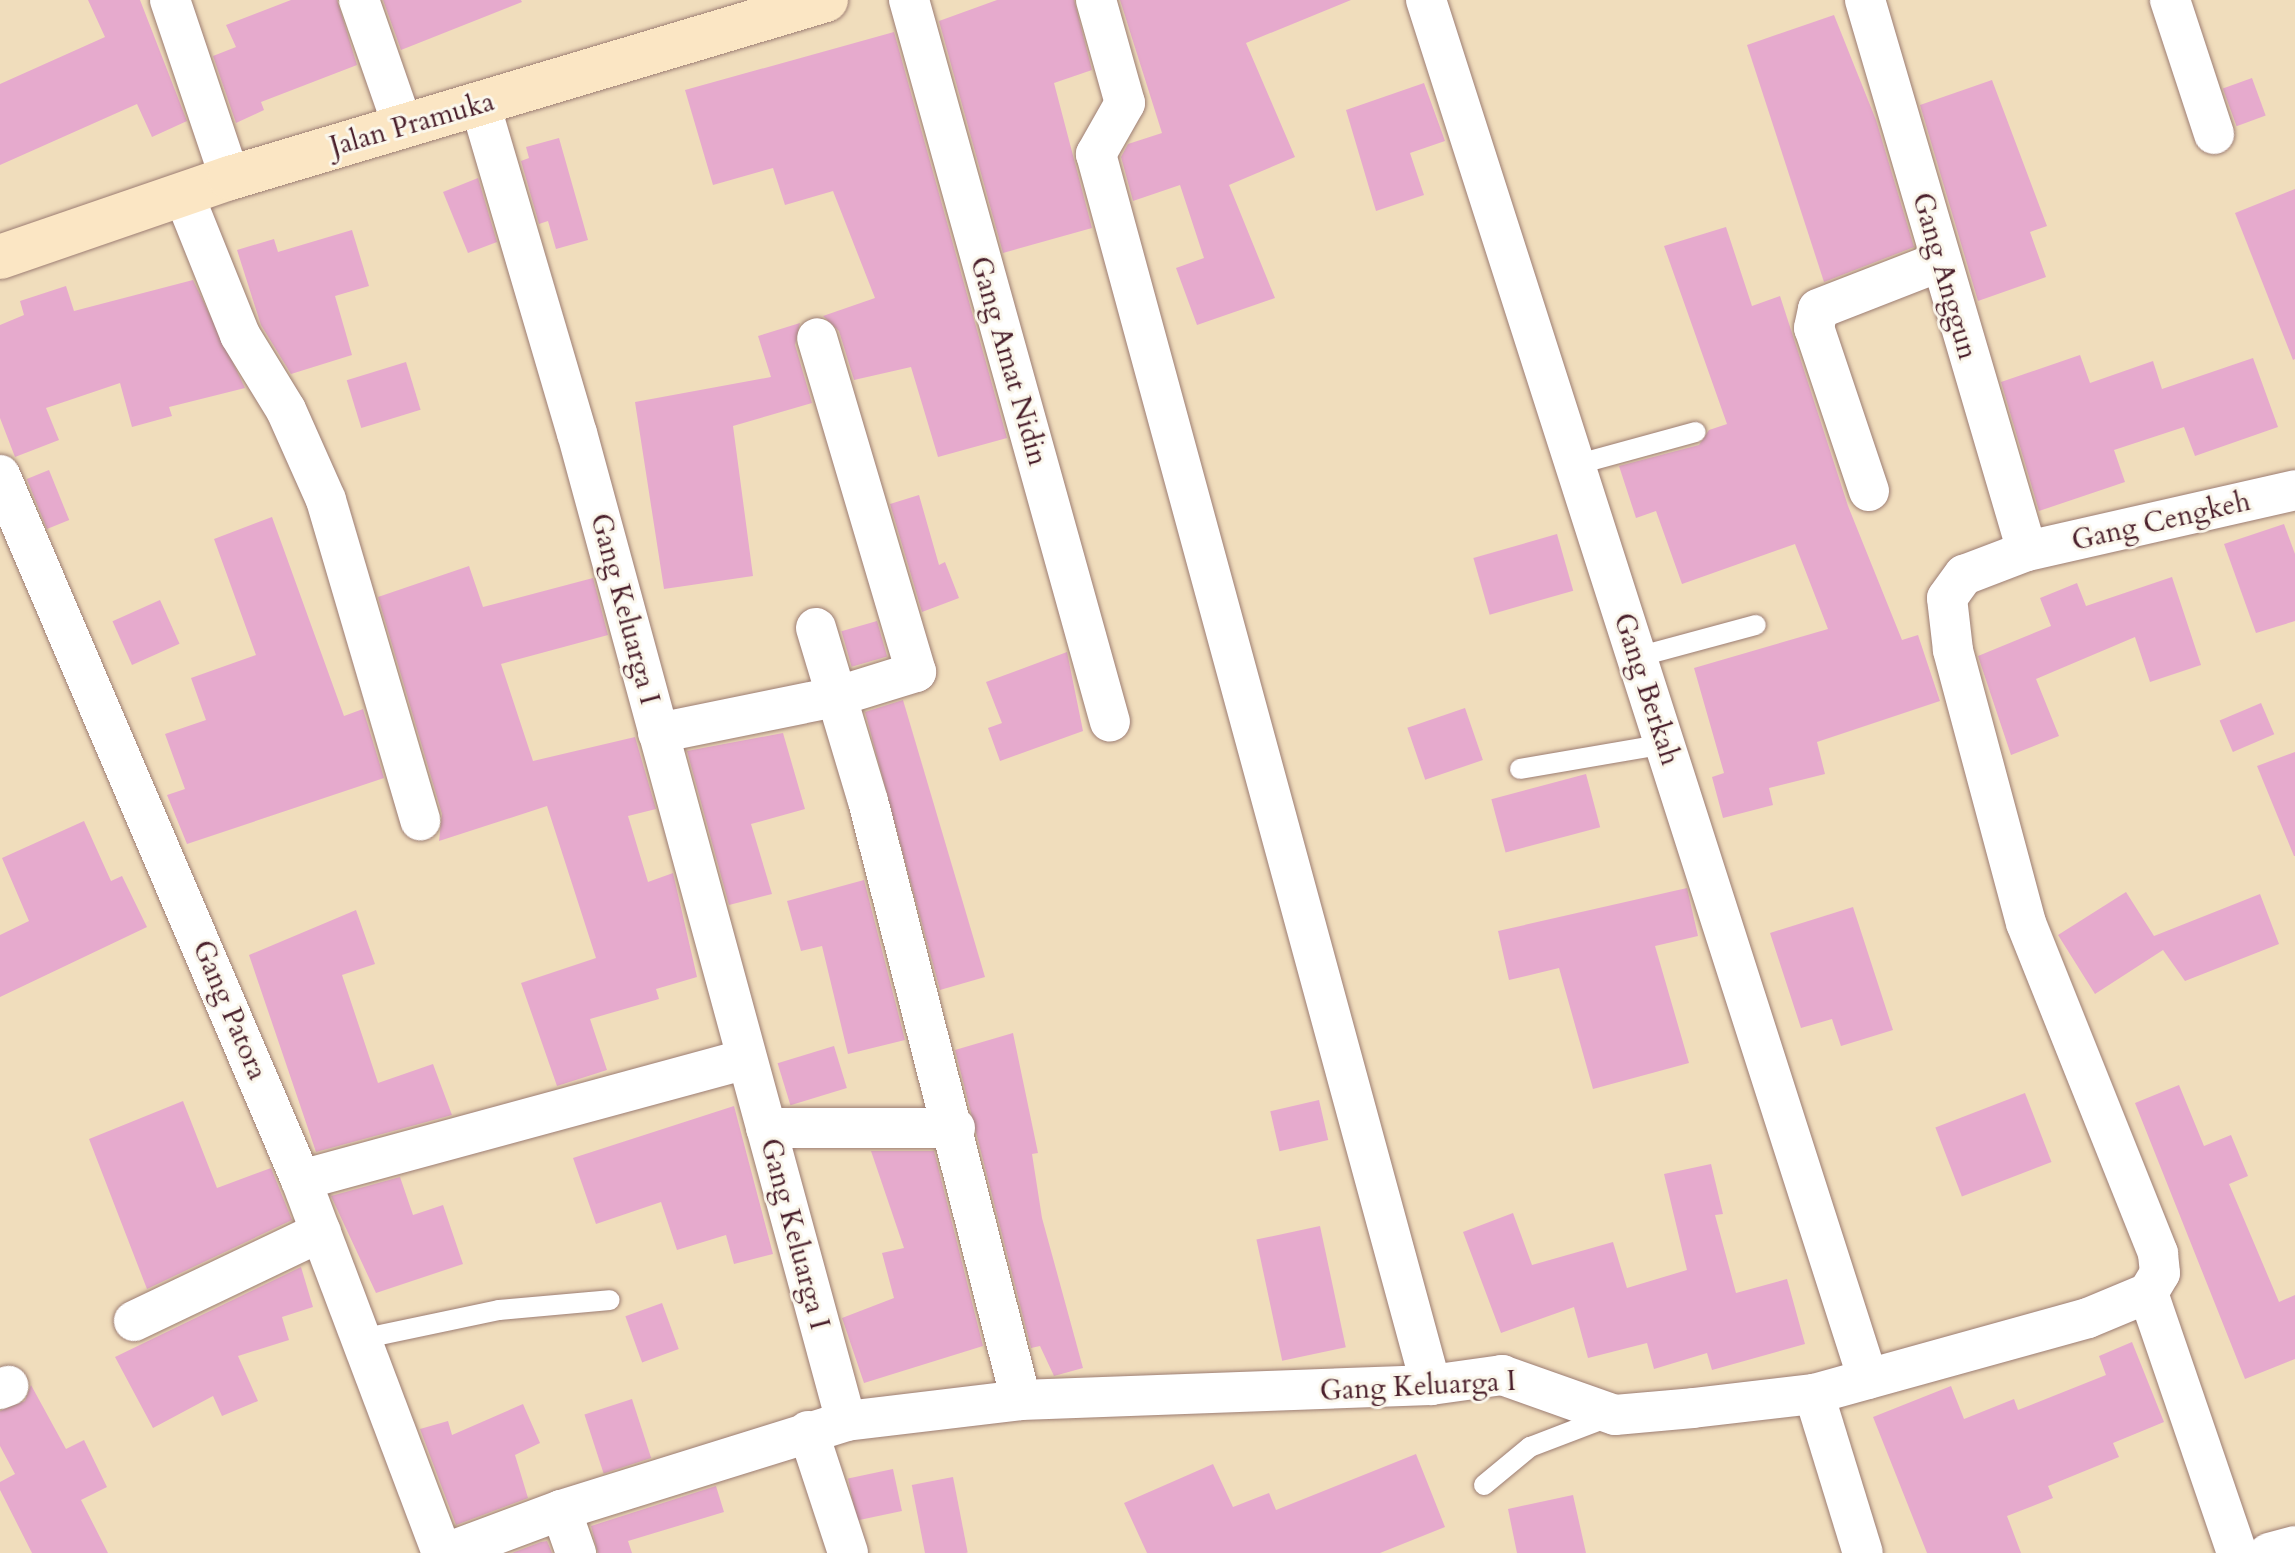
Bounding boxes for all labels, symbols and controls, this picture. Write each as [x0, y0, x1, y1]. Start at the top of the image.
street label: Jalan Pramuka [326, 85, 498, 163]
street label: Gang Anggun [1905, 189, 1985, 363]
street label: Gang Amat Nidin [963, 253, 1055, 469]
street label: Gang Cengkeh [2068, 484, 2254, 558]
street label: Gang Keluarga I [583, 510, 667, 708]
street label: Gang Berkah [1607, 609, 1687, 769]
street label: Gang Patora [186, 935, 274, 1085]
street label: Gang Keluarga I [753, 1135, 837, 1333]
street label: Gang Keluarga I [1319, 1364, 1517, 1408]

